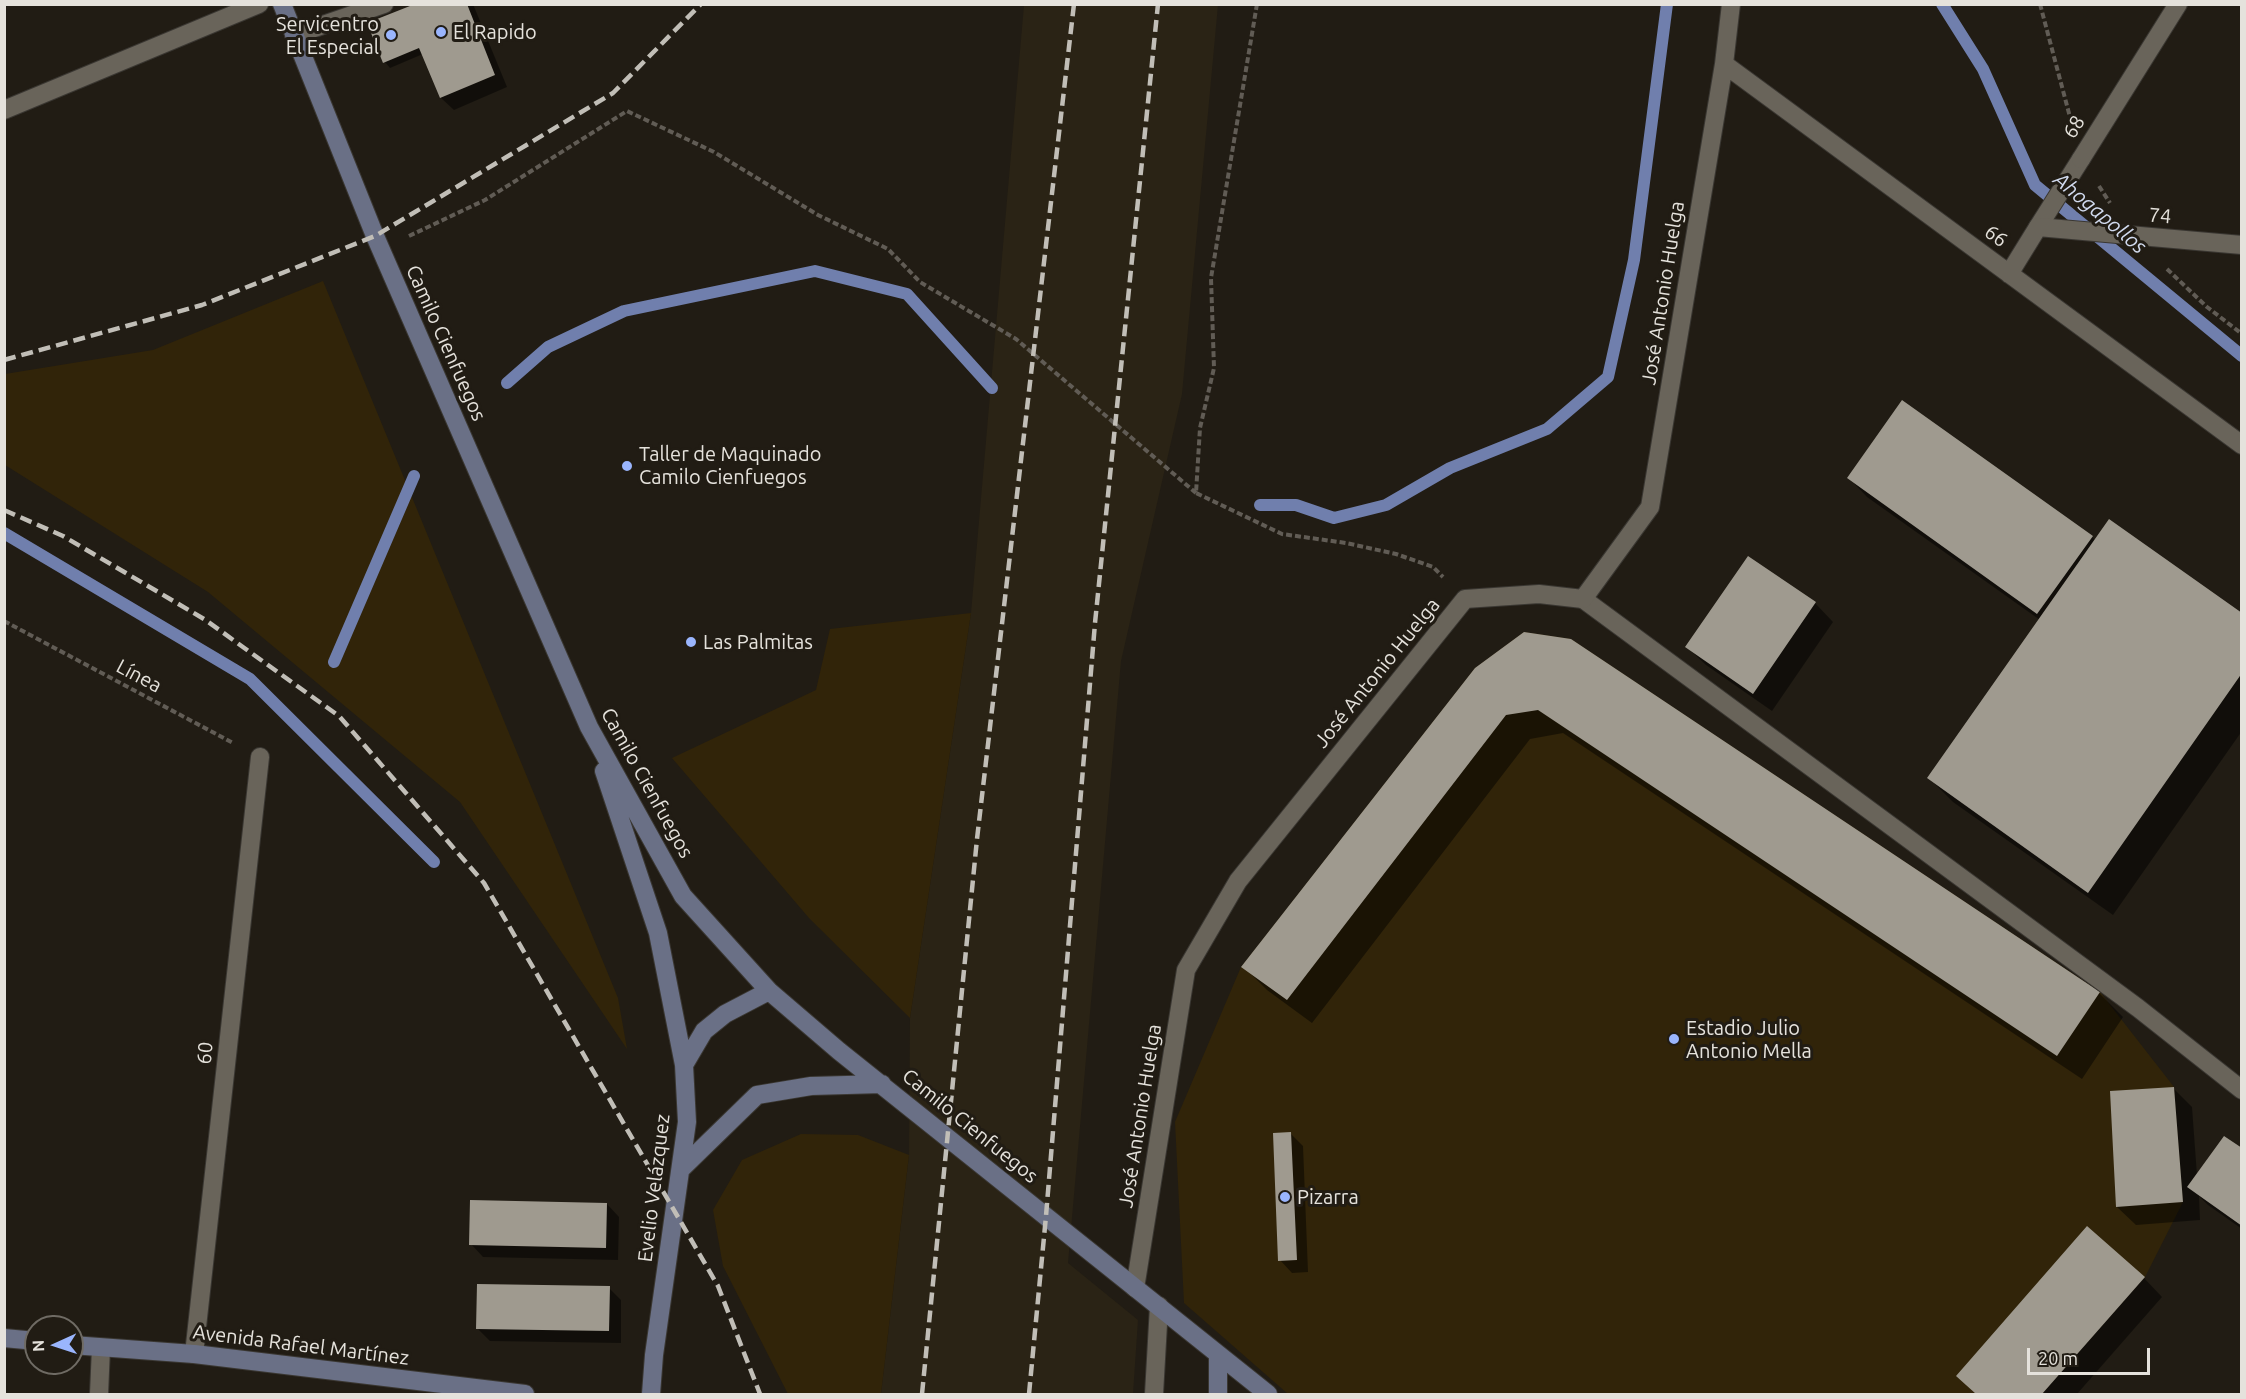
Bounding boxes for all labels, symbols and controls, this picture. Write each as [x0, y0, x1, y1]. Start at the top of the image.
place label: Servicentro El Especial [276, 12, 379, 59]
place label: El Rapido [453, 20, 537, 44]
marker: El Rapido [434, 25, 448, 39]
marker: Servicentro El Especial [384, 28, 398, 42]
street label: 68 [2058, 111, 2090, 143]
water label: Ahogapollos [2048, 167, 2152, 259]
street label: José Antonio Huelga [1637, 199, 1689, 387]
street label: 74 [2148, 203, 2172, 229]
street label: 66 [1980, 220, 2012, 252]
street label: Camilo Cienfuegos [401, 262, 491, 424]
place label: Taller de Maquinado Camilo Cienfuegos [639, 442, 821, 489]
marker: Taller de Maquinado Camilo Cienfuegos [620, 459, 634, 473]
street label: José Antonio Huelga [1309, 593, 1445, 753]
place label: Las Palmitas [703, 630, 813, 654]
marker: Las Palmitas [684, 635, 698, 649]
street label: Línea [112, 654, 166, 698]
street label: Camilo Cienfuegos [596, 704, 698, 862]
place label: Estadio Julio Antonio Mella [1686, 1016, 1812, 1063]
street label: José Antonio Huelga [1114, 1022, 1166, 1210]
marker: Estadio Julio Antonio Mella [1667, 1032, 1681, 1046]
street label: 60 [192, 1041, 218, 1065]
street label: Camilo Cienfuegos [897, 1064, 1043, 1188]
street label: Evelio Velázquez [633, 1113, 675, 1263]
place label: Pizarra [1297, 1185, 1359, 1209]
marker: Pizarra [1278, 1190, 1292, 1204]
north arrow [24, 1315, 84, 1375]
street label: Avenida Rafael Martínez [192, 1320, 410, 1370]
scale bar [2030, 1336, 2153, 1374]
text: N [29, 1339, 47, 1352]
text: 20 m [2038, 1348, 2078, 1368]

